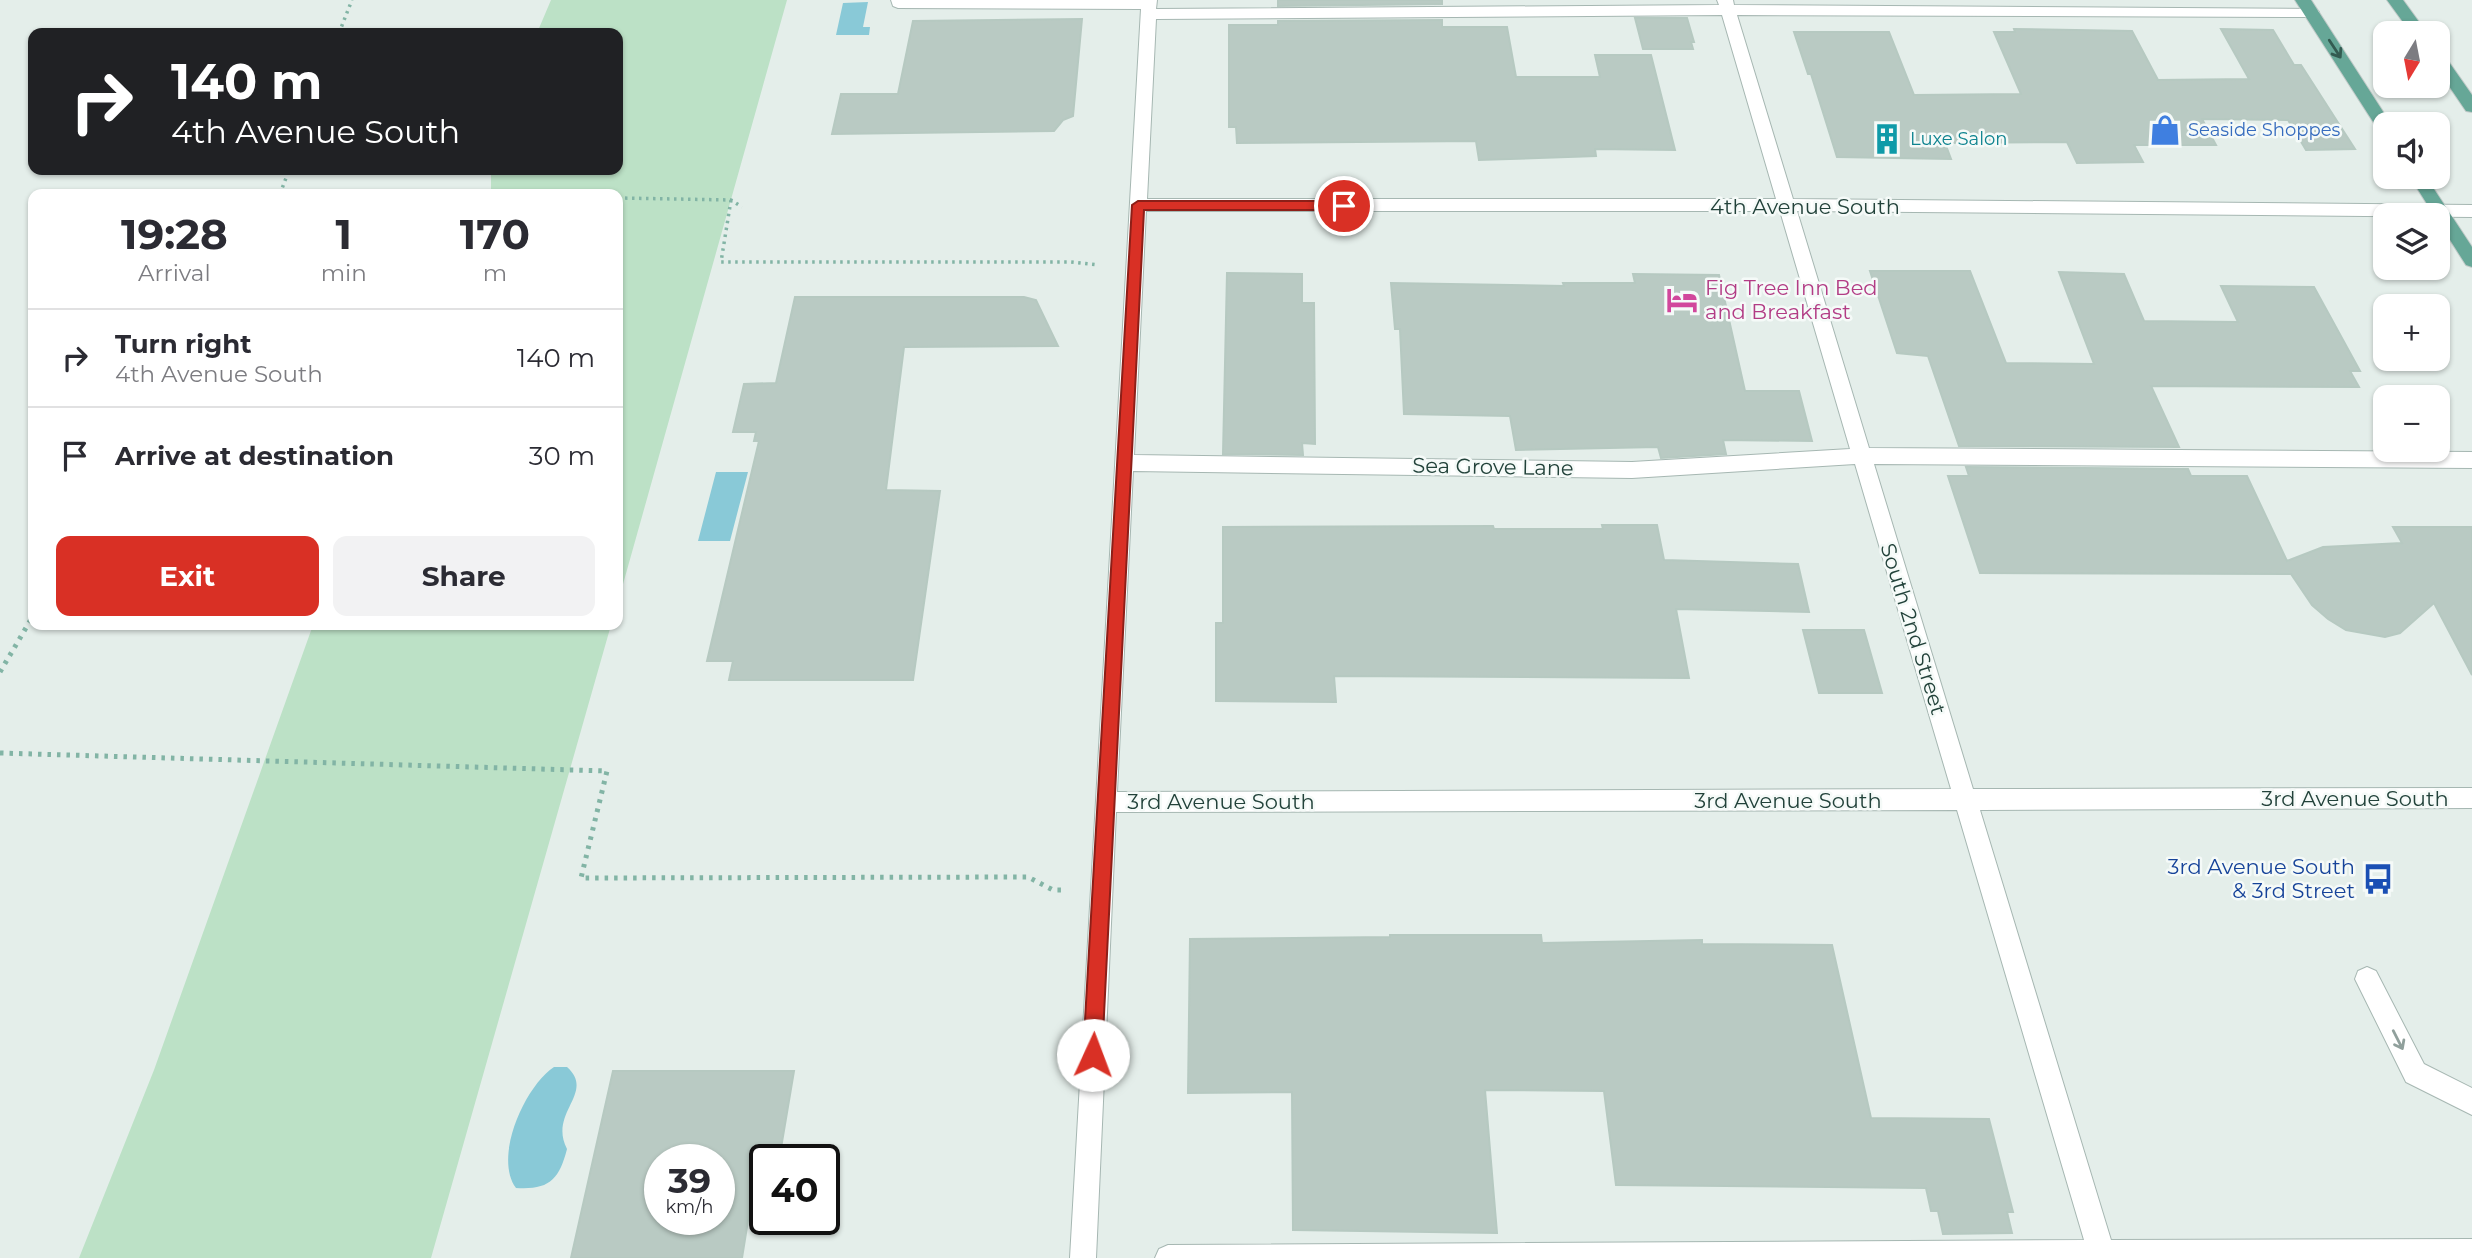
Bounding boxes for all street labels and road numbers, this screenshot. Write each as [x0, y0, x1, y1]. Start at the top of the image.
street label: 4th Avenue South [1710, 194, 1900, 219]
street label: Sea Grove Lane [1412, 453, 1574, 480]
street label: South 2nd Street [1876, 540, 1951, 718]
street label: 3rd Avenue South [2261, 786, 2449, 811]
street label: 3rd Avenue South [1694, 788, 1882, 813]
street label: 3rd Avenue South [1127, 789, 1315, 814]

